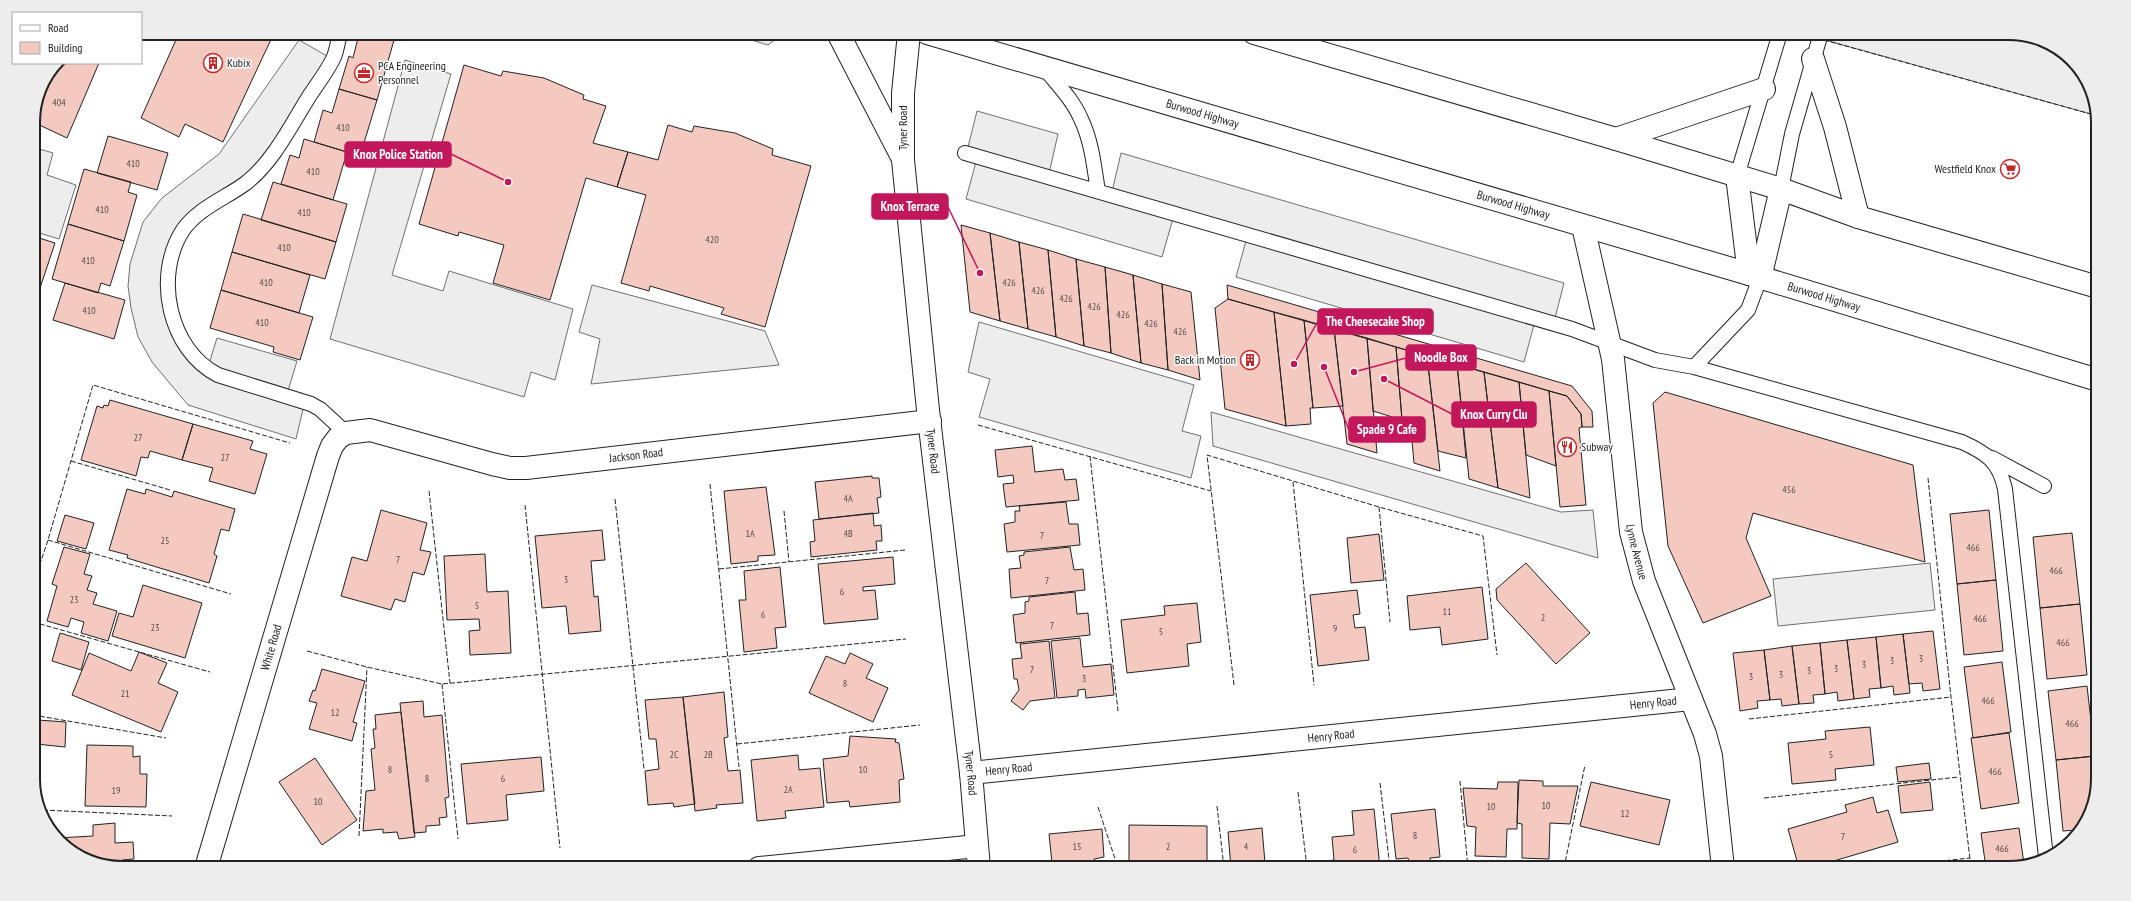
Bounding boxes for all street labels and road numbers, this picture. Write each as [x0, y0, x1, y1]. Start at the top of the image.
street label: Burwood Highway [1164, 95, 1241, 131]
street label: Tyner Road [895, 105, 910, 151]
street label: Burwood Highway [1475, 187, 1552, 222]
street label: Burwood Highway [1786, 278, 1863, 315]
street label: Tyner Road [923, 428, 943, 474]
street label: Jackson Road [607, 444, 664, 465]
street label: Lynne Avenue [1623, 524, 1651, 581]
street label: White Road [257, 623, 285, 672]
street label: Henry Road [1629, 692, 1678, 712]
street label: Henry Road [1307, 726, 1355, 745]
street label: Tyner Road [961, 750, 981, 796]
street label: Henry Road [985, 759, 1033, 778]

